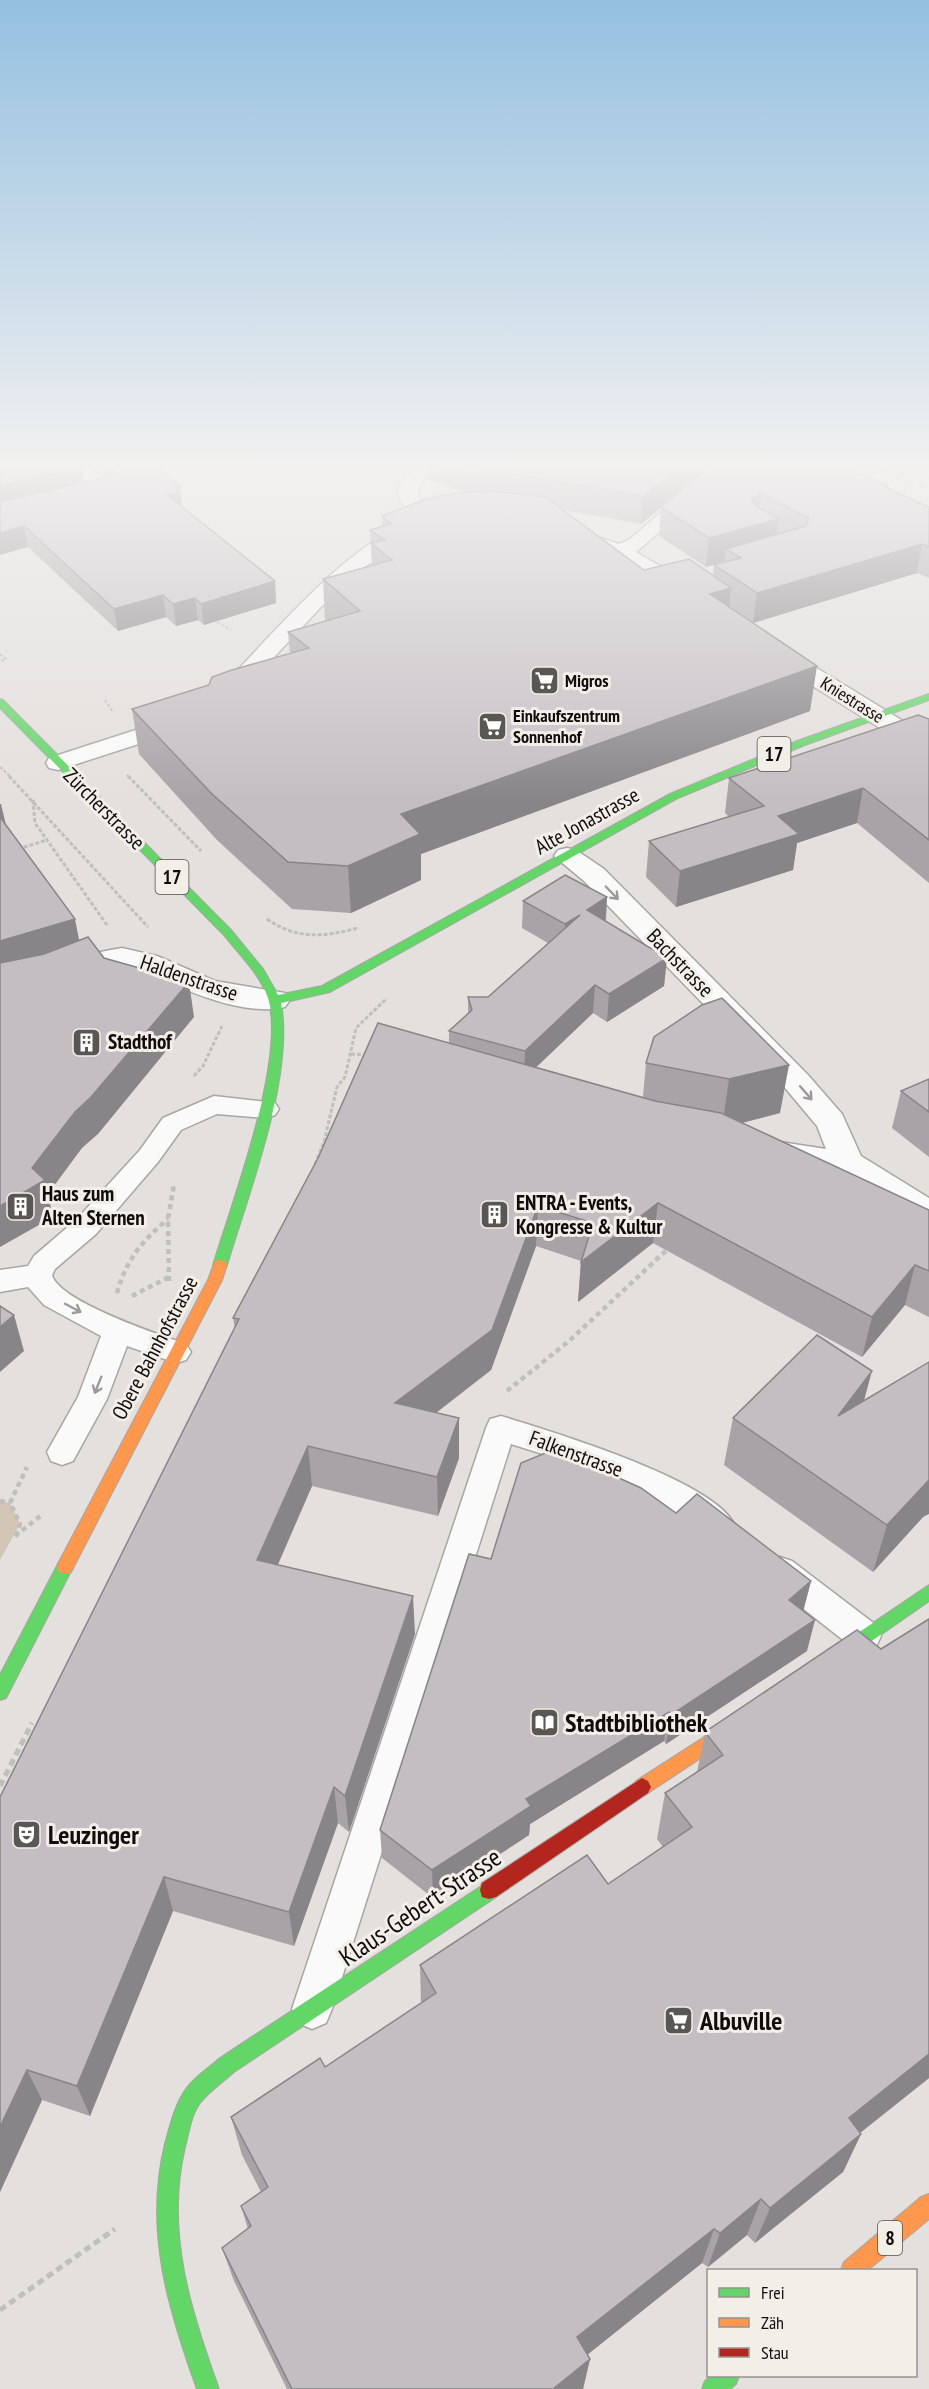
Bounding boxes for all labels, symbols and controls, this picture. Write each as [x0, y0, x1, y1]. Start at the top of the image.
supermarket icon: Migros [528, 665, 560, 697]
place label: Migros [565, 669, 609, 692]
street label: Kniestrasse [816, 671, 888, 728]
place label: Einkaufszentrum Sonnenhof [513, 704, 620, 748]
supermarket icon: Einkaufszentrum Sonnenhof [476, 710, 508, 742]
road number: 17 [758, 737, 790, 771]
street label: Zürcherstrasse [58, 762, 151, 855]
street label: Alte Jonastrasse [530, 781, 644, 860]
road number: 17 [156, 860, 188, 894]
one-way arrow [605, 885, 619, 900]
street label: Bachstrasse [641, 923, 720, 1003]
street label: Haldenstrasse [137, 948, 242, 1007]
building icon: Stadthof [71, 1026, 103, 1058]
place label: Stadthof [108, 1028, 173, 1055]
one-way arrow [799, 1085, 813, 1100]
place label: Haus zum Alten Sternen [41, 1180, 145, 1231]
place label: ENTRA - Events, Kongresse & Kultur [516, 1189, 663, 1240]
building icon: Haus zum Alten Sternen [5, 1190, 37, 1222]
building icon: ENTRA - Events, Kongresse & Kultur [479, 1199, 511, 1231]
street label: Obere Bahnhofstrasse [105, 1272, 204, 1424]
one-way arrow [64, 1302, 81, 1314]
one-way arrow [92, 1375, 103, 1393]
street label: Falkenstrasse [526, 1424, 627, 1483]
place label: Stadtbibliothek [565, 1706, 708, 1739]
library icon: Stadtbibliothek [528, 1707, 560, 1739]
place label: Leuzinger [48, 1818, 139, 1851]
theatre icon: Leuzinger [11, 1819, 43, 1851]
street label: Klaus-Gebert-Strasse [332, 1840, 507, 1973]
place label: Albuville [699, 2004, 782, 2037]
supermarket icon: Albuville [663, 2005, 695, 2037]
road number: 8 [878, 2221, 902, 2255]
legend [707, 2269, 917, 2377]
text: Frei [761, 2281, 785, 2304]
text: Zäh [761, 2311, 784, 2334]
text: Stau [761, 2341, 789, 2364]

